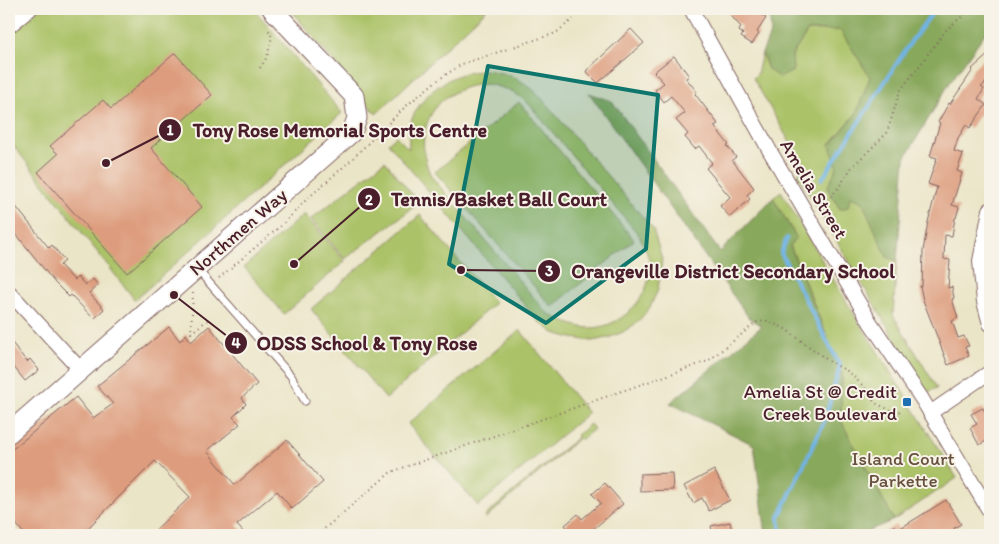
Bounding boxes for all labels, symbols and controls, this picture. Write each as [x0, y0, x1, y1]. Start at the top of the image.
callout: Tony Rose Memorial Sports Centre [158, 112, 497, 147]
text: Tony Rose Memorial Sports Centre [192, 118, 488, 143]
text: 1 [167, 121, 174, 139]
street label: Amelia Street [775, 135, 853, 243]
callout: Tennis/Basket Ball Court [356, 182, 617, 217]
street label: Northmen Way [184, 183, 292, 281]
text: Tennis/Basket Ball Court [390, 187, 607, 211]
text: 2 [365, 191, 373, 209]
callout: Orangeville District Secondary School [537, 253, 905, 288]
text: Orangeville District Secondary School [571, 259, 895, 284]
text: 3 [545, 262, 553, 280]
callout: ODSS School & Tony Rose [223, 325, 487, 360]
text: ODSS School & Tony Rose [256, 331, 478, 356]
text: 4 [231, 334, 241, 352]
place label: Amelia St @ Credit Creek Boulevard [744, 380, 898, 425]
marker: Amelia St @ Credit Creek Boulevard [901, 396, 913, 408]
park label: Island Court Parkette [851, 447, 955, 492]

